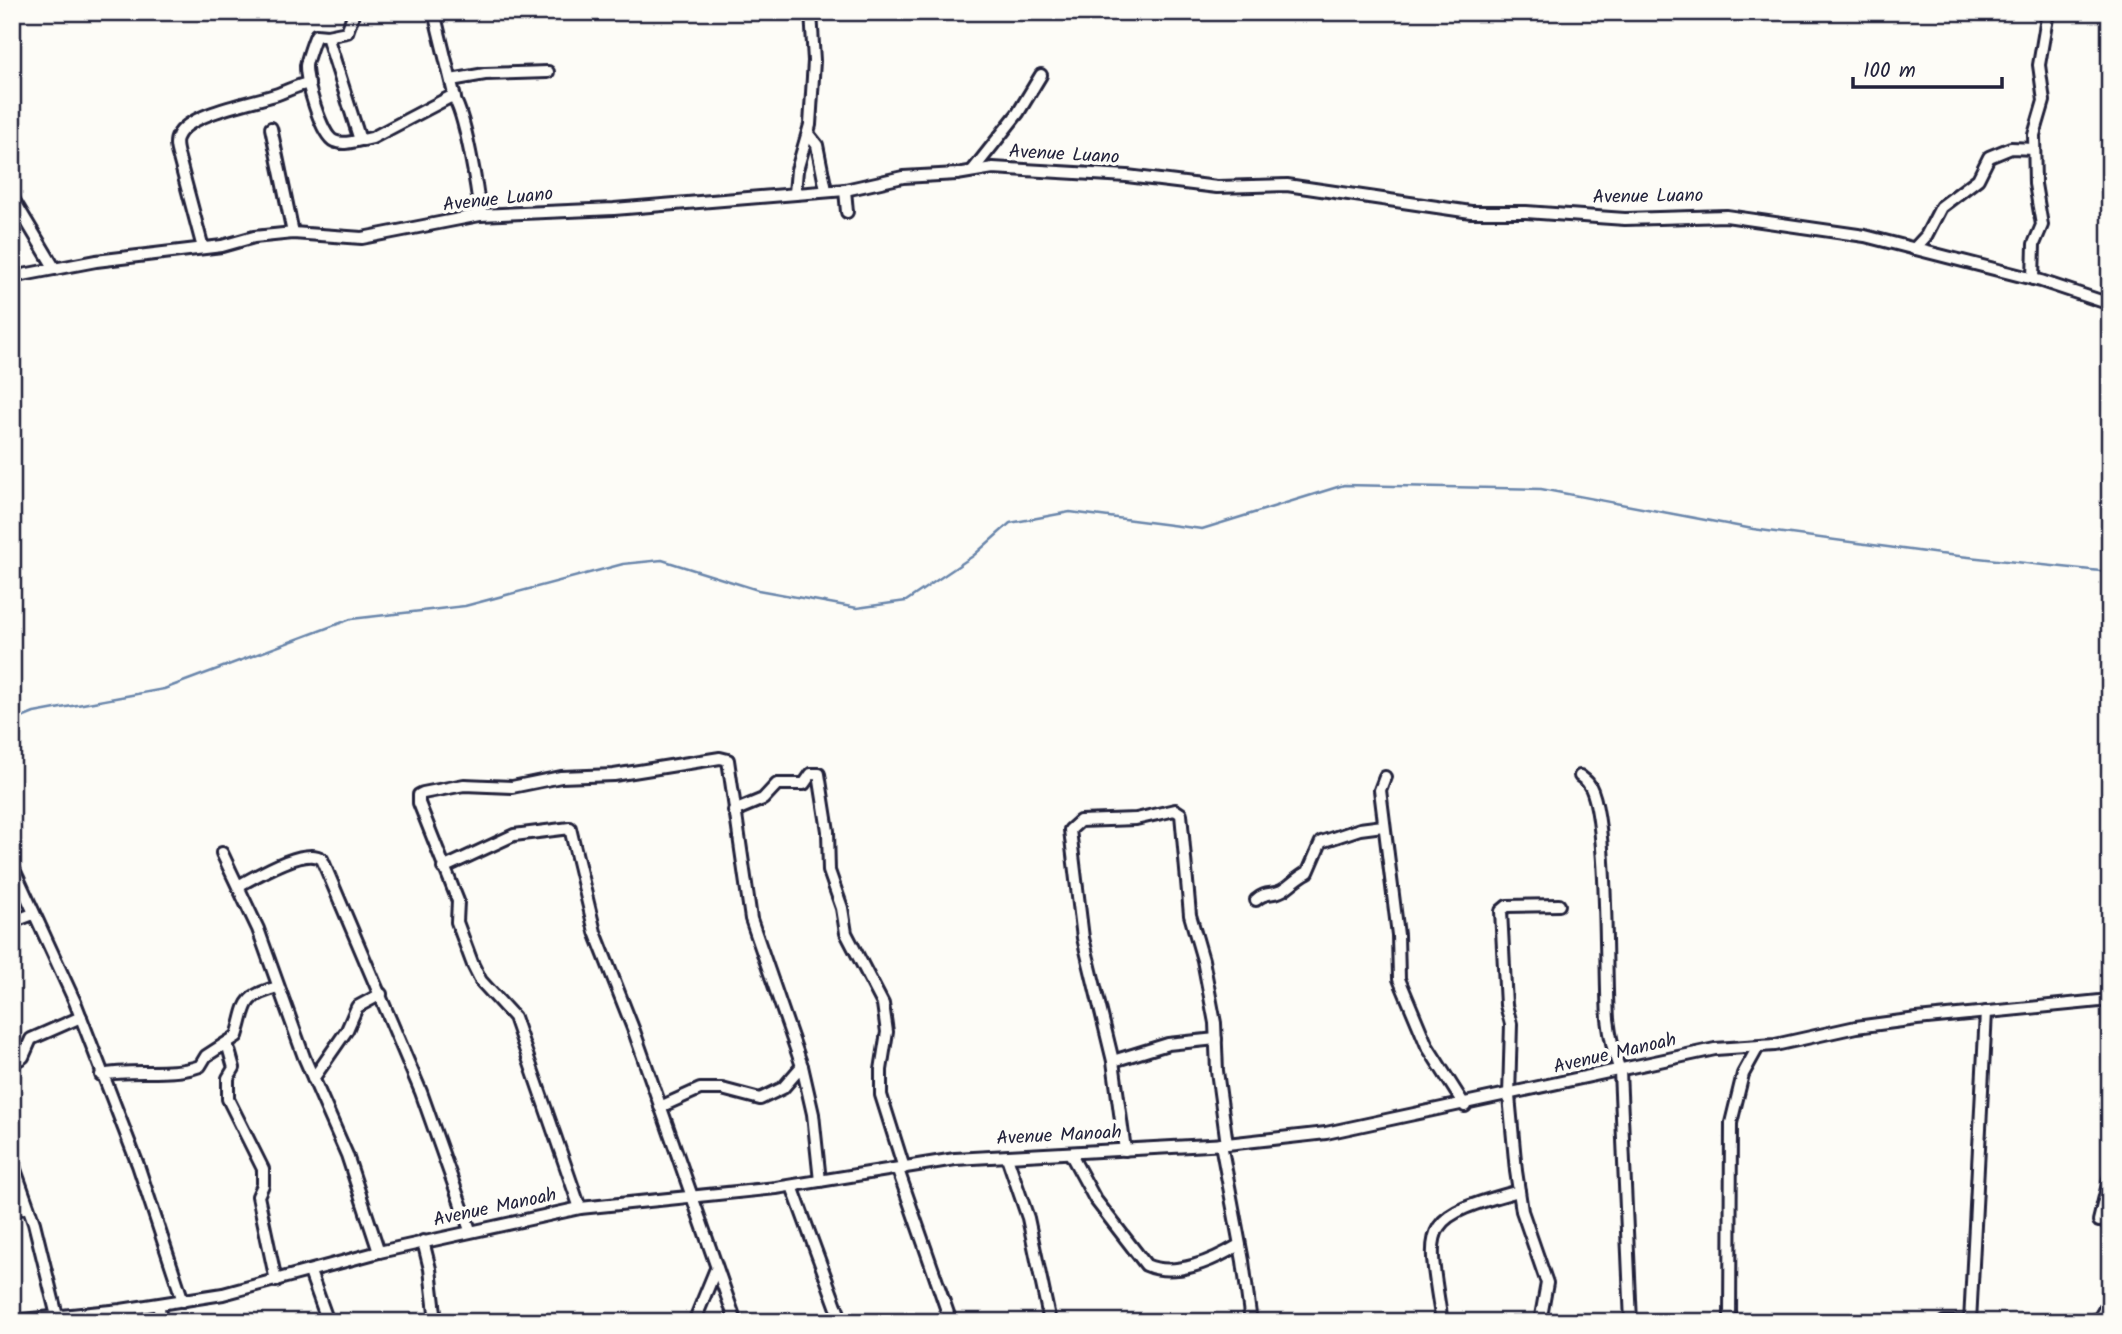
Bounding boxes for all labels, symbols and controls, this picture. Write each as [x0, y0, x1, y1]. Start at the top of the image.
scale bar [1853, 46, 2001, 90]
text: 100 m [1863, 55, 1916, 88]
street label: Avenue Luano [1008, 137, 1120, 173]
street label: Avenue Luano [441, 179, 555, 221]
street label: Avenue Luano [1592, 181, 1704, 213]
street label: Avenue Manoah [1551, 1025, 1679, 1083]
street label: Avenue Manoah [996, 1118, 1122, 1154]
street label: Avenue Manoah [431, 1180, 559, 1236]

